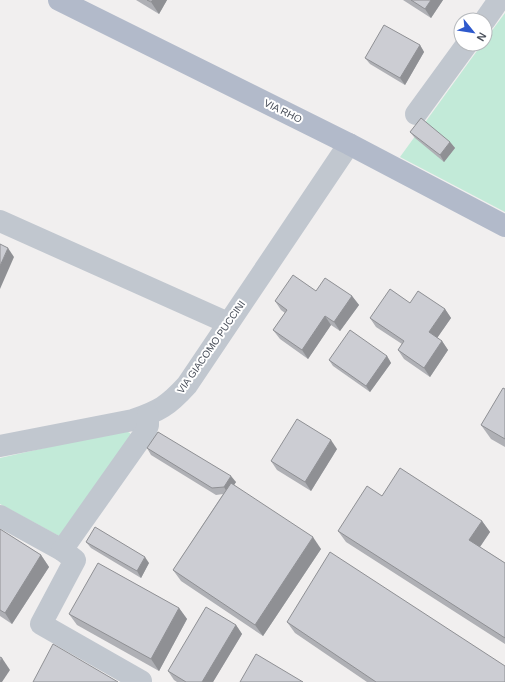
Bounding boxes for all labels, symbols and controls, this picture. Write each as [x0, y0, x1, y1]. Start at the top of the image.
north arrow [453, 12, 493, 52]
text: N [474, 31, 489, 43]
street label: VIA RHO [262, 97, 304, 125]
street label: VIA GIACOMO PUCCINI [175, 299, 247, 395]

